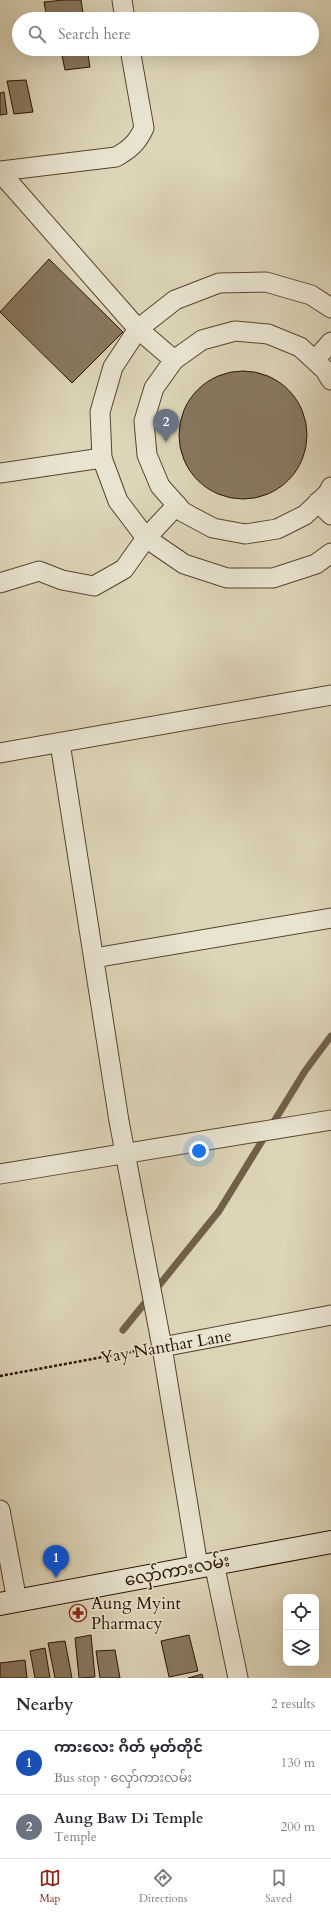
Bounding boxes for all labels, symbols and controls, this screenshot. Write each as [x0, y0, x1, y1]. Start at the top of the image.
search box [12, 12, 319, 56]
icon: search [26, 23, 48, 45]
text: Search here [58, 24, 131, 44]
pin: 2 [153, 409, 179, 442]
your location [189, 1141, 209, 1161]
street label: Yay Nanthar Lane [99, 1324, 234, 1369]
pin: 1 [43, 1545, 69, 1578]
street label: လှော်ကားလမ်း [123, 1549, 232, 1595]
place label: Aung Myint Pharmacy [91, 1592, 182, 1635]
map controls [283, 1594, 319, 1666]
button: locate [283, 1594, 319, 1630]
pharmacy icon: Aung Myint Pharmacy [68, 1603, 88, 1623]
button: layers [283, 1630, 319, 1666]
text: Nearby [16, 1693, 73, 1716]
text: 2 results [271, 1695, 315, 1713]
text: ကားလေး ဂိတ် မှတ်တိုင် [54, 1737, 203, 1757]
text: 1 [26, 1754, 32, 1772]
text: 130 m [281, 1754, 315, 1772]
text: Bus stop · လှော်ကားလမ်း [54, 1769, 192, 1787]
text: Aung Baw Di Temple [54, 1808, 203, 1828]
text: 2 [26, 1818, 32, 1836]
text: 200 m [281, 1818, 315, 1836]
text: Temple [54, 1828, 97, 1846]
tab: Map [39, 1867, 61, 1906]
tab: Directions [139, 1867, 187, 1906]
tab: Saved [265, 1867, 292, 1906]

